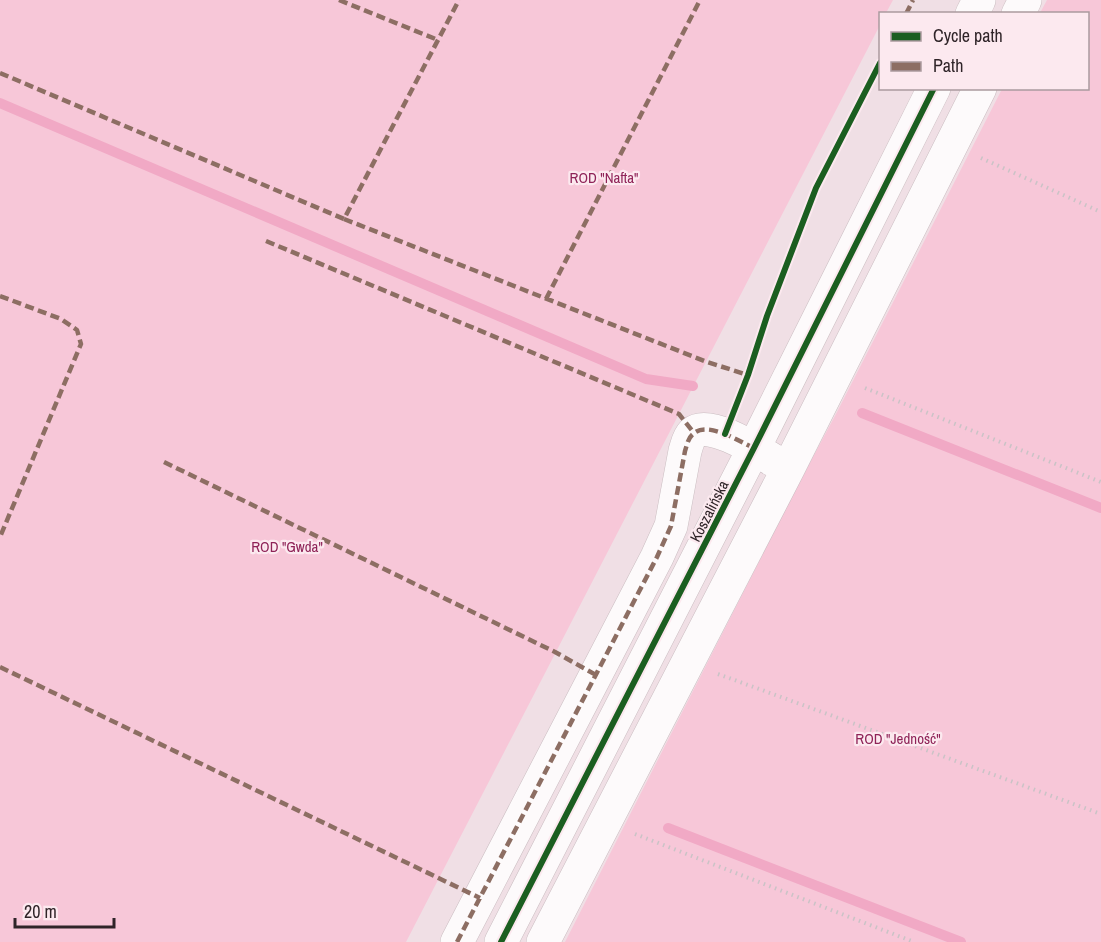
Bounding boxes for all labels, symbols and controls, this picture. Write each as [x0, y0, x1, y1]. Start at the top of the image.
legend [879, 12, 1089, 90]
text: Cycle path [933, 23, 1003, 48]
text: Path [933, 53, 963, 78]
park label: ROD "Nafta" [570, 167, 638, 188]
street label: Koszalińska [685, 477, 733, 545]
park label: ROD "Gwda" [251, 536, 323, 557]
park label: ROD "Jedność" [855, 728, 941, 749]
scale bar [15, 891, 114, 929]
text: 20 m [24, 899, 57, 924]

